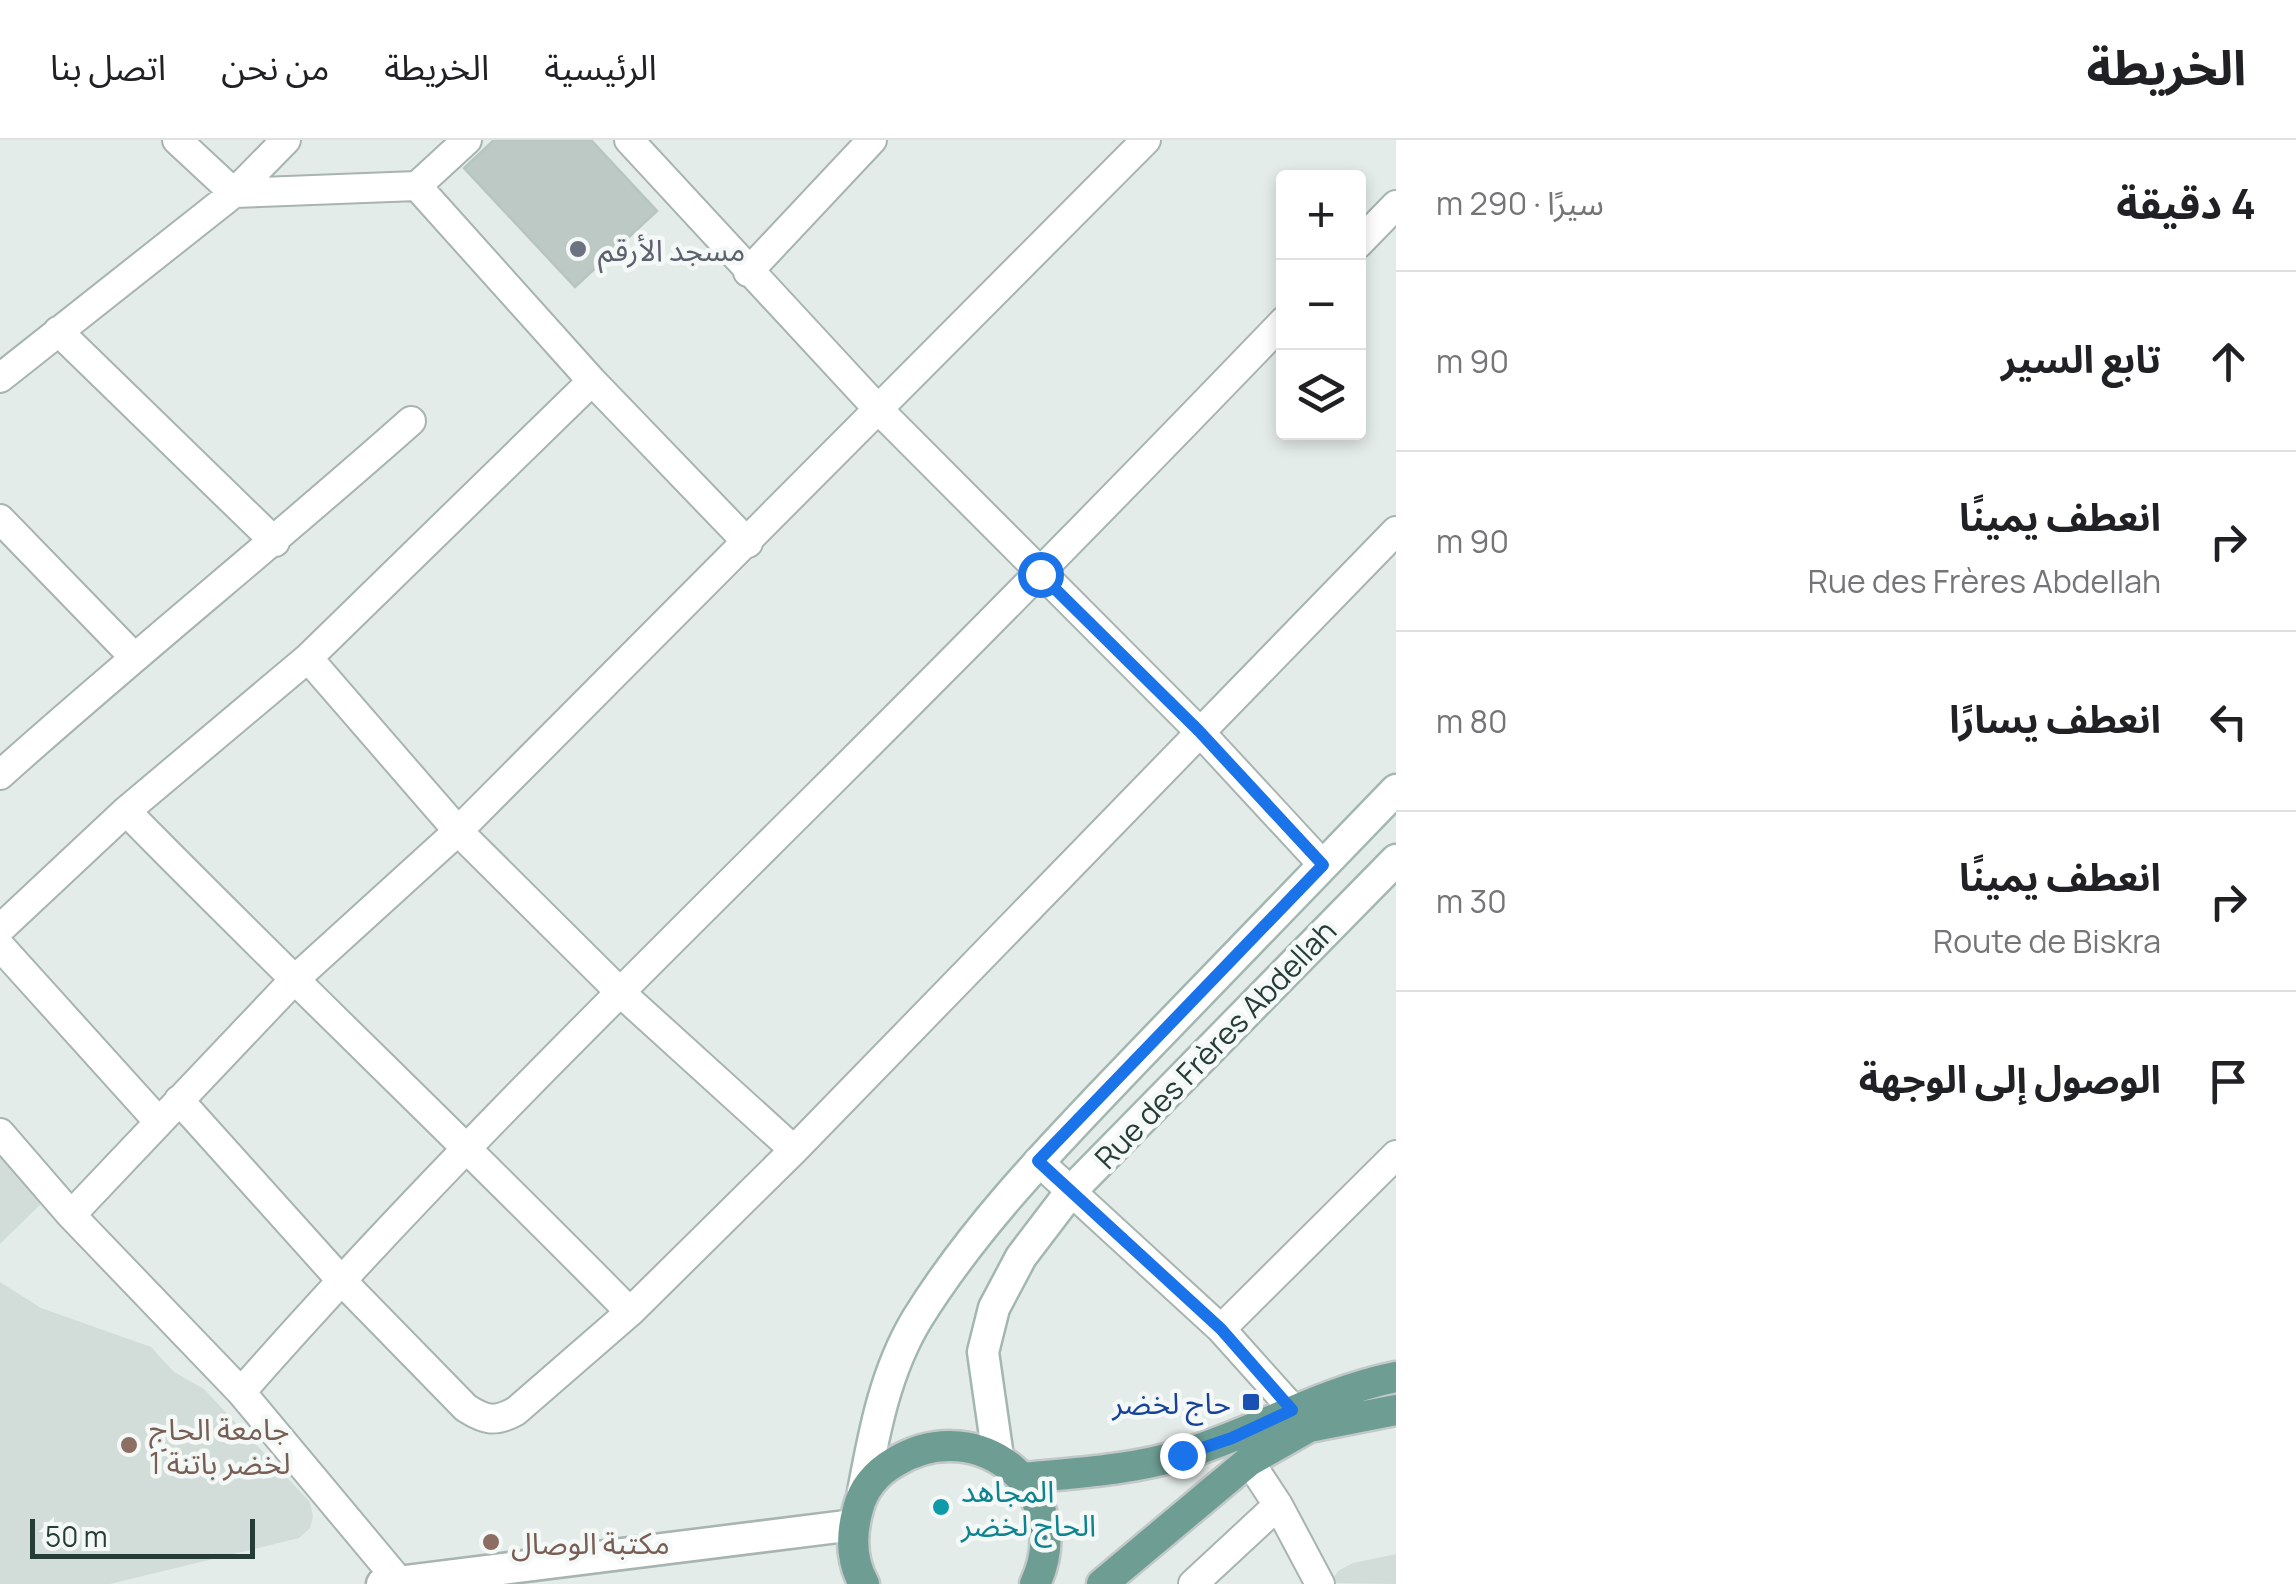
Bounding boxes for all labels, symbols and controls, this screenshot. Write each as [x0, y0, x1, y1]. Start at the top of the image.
text: الخريطة [2087, 34, 2246, 99]
text: اتصل بنا [50, 43, 166, 91]
text: من نحن [221, 43, 329, 91]
text: الخريطة [384, 43, 489, 91]
text: الرئيسية [544, 43, 657, 91]
map controls [1276, 170, 1366, 440]
button: + [1276, 170, 1366, 260]
text: 4 دقيقة [2116, 174, 2256, 232]
text: سيرًا · 290 m [1436, 181, 1604, 225]
place label: مسجد الأرقم [598, 229, 745, 274]
marker: مسجد الأرقم [567, 238, 589, 260]
button: − [1276, 260, 1366, 350]
text: تابع السير [2001, 332, 2161, 384]
icon: ahead [2201, 334, 2256, 389]
text: 90 m [1436, 339, 1509, 383]
button: layers [1276, 350, 1366, 440]
text: انعطف يمينًا [1959, 490, 2161, 542]
icon: right [2201, 514, 2256, 569]
text: 90 m [1436, 519, 1509, 563]
route start [1018, 552, 1064, 598]
text: Rue des Frères Abdellah [1808, 559, 2161, 603]
text: انعطف يسارًا [1949, 692, 2161, 744]
icon: left [2201, 694, 2256, 749]
text: 80 m [1436, 699, 1508, 743]
text: انعطف يمينًا [1959, 850, 2161, 902]
icon: right [2201, 874, 2256, 929]
text: 30 m [1436, 879, 1507, 923]
street label: Rue des Frères Abdellah [1085, 911, 1345, 1177]
text: Route de Biskra [1933, 919, 2161, 963]
text: الوصول إلى الوجهة [1859, 1052, 2161, 1104]
icon: arrive [2201, 1054, 2256, 1109]
place label: حاج لخضر [1111, 1382, 1231, 1426]
marker: حاج لخضر [1240, 1391, 1262, 1413]
place label: جامعة الحاج لخضر باتنة 1 [149, 1408, 291, 1483]
route end [1160, 1433, 1206, 1479]
marker: جامعة الحاج لخضر باتنة 1 [118, 1434, 140, 1456]
place label: المجاهد الحاج لخضر [960, 1470, 1096, 1548]
marker: المجاهد الحاج لخضر [930, 1496, 952, 1518]
scale bar [30, 1514, 255, 1558]
text: 50 m [45, 1517, 108, 1555]
place label: مكتبة الوصال [511, 1522, 670, 1563]
marker: مكتبة الوصال [480, 1531, 502, 1553]

